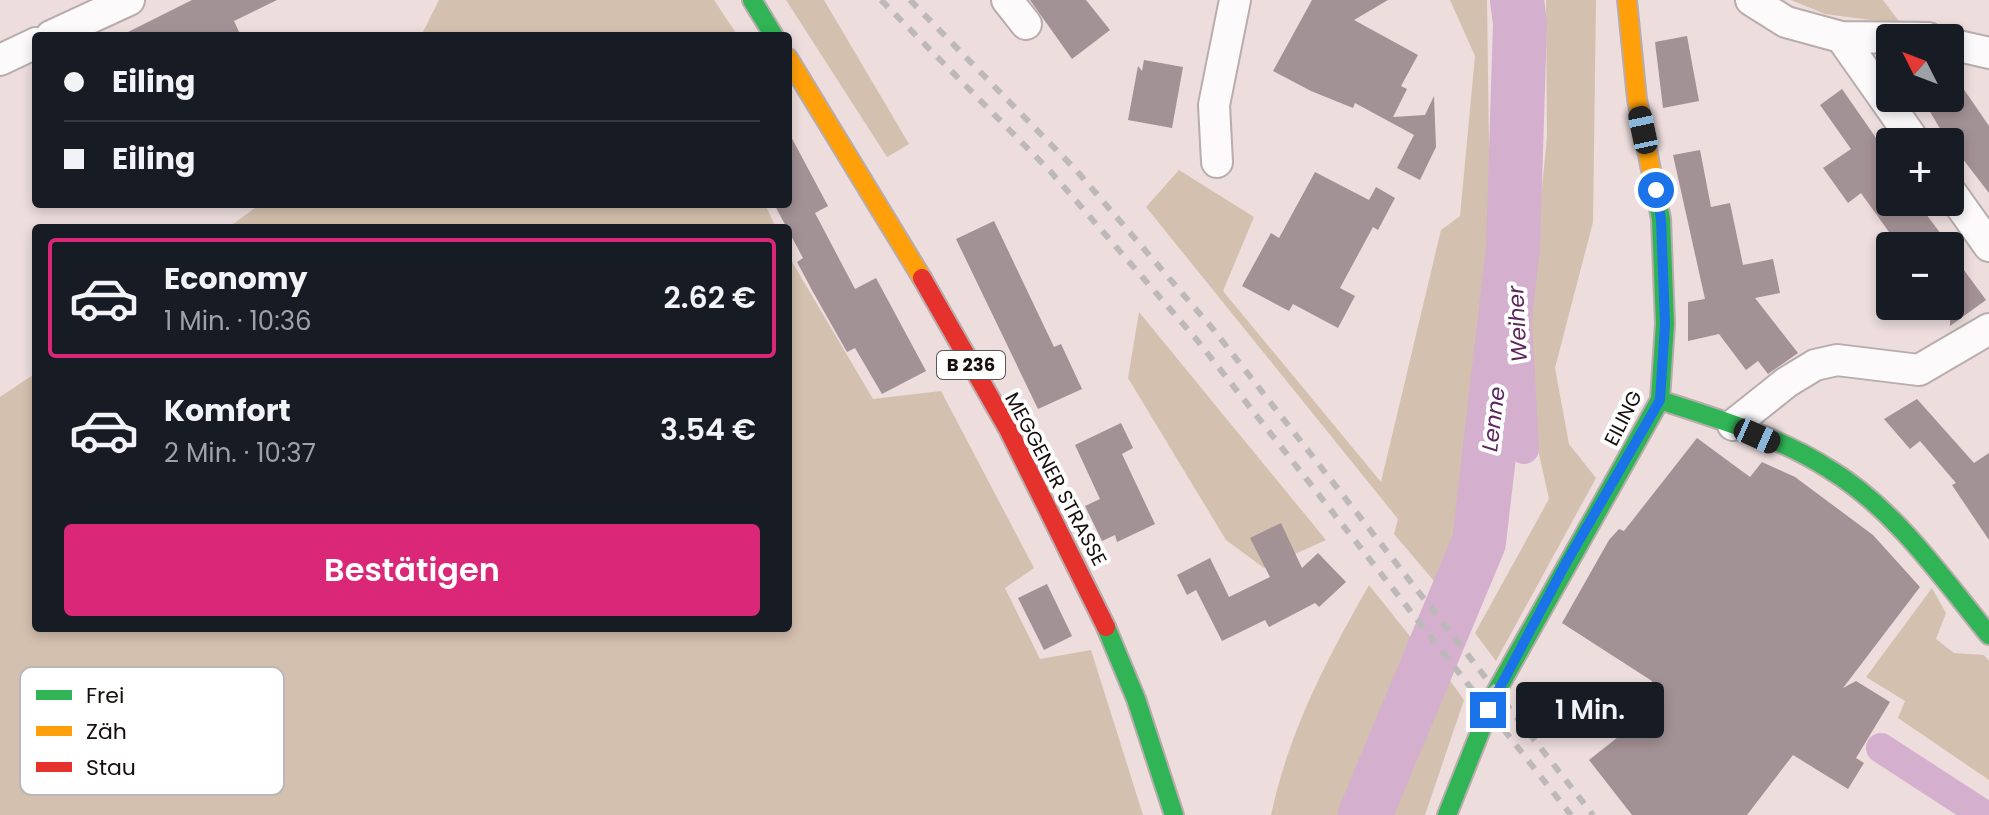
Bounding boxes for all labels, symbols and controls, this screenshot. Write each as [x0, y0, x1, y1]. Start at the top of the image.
north arrow [1876, 24, 1964, 112]
map controls [1876, 24, 1964, 320]
text: Eiling [112, 60, 195, 103]
car [1626, 104, 1660, 156]
button: + [1876, 128, 1964, 216]
text: Eiling [112, 137, 195, 180]
route start [1638, 172, 1674, 208]
button: − [1876, 232, 1964, 320]
text: Economy [164, 257, 308, 300]
icon: car [68, 262, 140, 334]
text: 2.62 € [663, 276, 756, 319]
water label: Weiher [1500, 284, 1535, 363]
text: 1 Min. · 10:36 [164, 303, 312, 339]
road number: B 236 [937, 351, 1005, 379]
water label: Lenne [1474, 385, 1513, 453]
street label: EILING [1597, 386, 1649, 450]
street label: MEGGENER STRASSE [998, 387, 1114, 571]
text: Komfort [164, 389, 291, 432]
icon: car [68, 394, 140, 466]
text: 3.54 € [660, 408, 756, 451]
car [1730, 415, 1784, 457]
text: 2 Min. · 10:37 [164, 435, 316, 471]
button: Bestätigen [64, 524, 760, 616]
legend [20, 667, 284, 795]
text: Frei [86, 680, 124, 711]
callout: 1 Min. [1516, 682, 1664, 738]
route end [1470, 692, 1506, 728]
text: 1 Min. [1555, 692, 1625, 728]
text: Zäh [86, 716, 127, 747]
text: Stau [86, 752, 136, 783]

